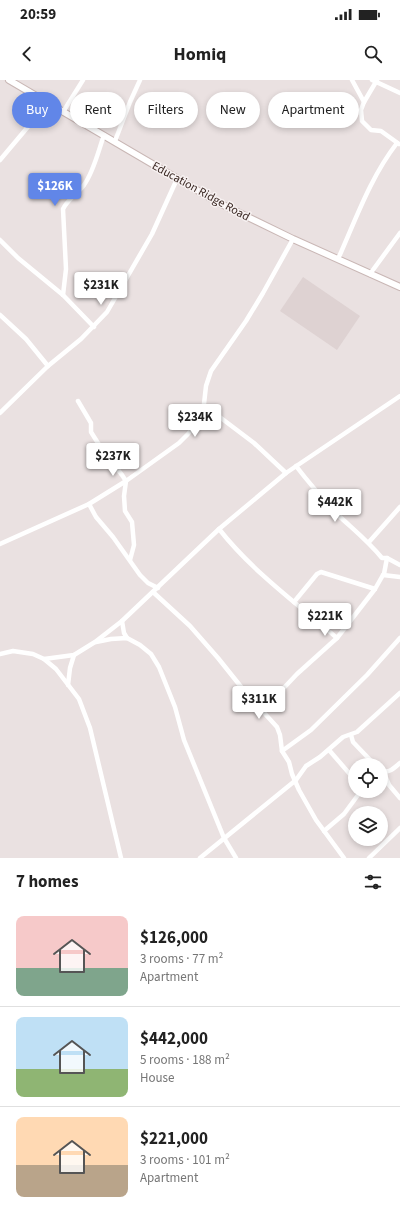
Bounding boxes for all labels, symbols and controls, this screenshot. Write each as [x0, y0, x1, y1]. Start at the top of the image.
text: 20:59 [20, 4, 56, 25]
text: Homiq [174, 42, 226, 67]
icon: back [16, 43, 38, 65]
icon: search [362, 43, 384, 65]
chip: Buy [12, 92, 62, 128]
chip: Rent [70, 92, 126, 128]
chip: Filters [134, 92, 198, 128]
chip: New [206, 92, 260, 128]
chip: Apartment [268, 92, 359, 128]
street label: Education Ridge Road [149, 157, 253, 225]
pin: $126K [27, 173, 83, 207]
text: $126K [37, 177, 73, 195]
pin: $231K [73, 272, 129, 306]
text: $231K [83, 276, 119, 294]
pin: $234K [167, 404, 223, 438]
text: $234K [177, 408, 213, 426]
pin: $237K [85, 443, 141, 477]
text: $237K [95, 447, 131, 465]
pin: $442K [307, 489, 363, 523]
text: $442K [317, 493, 353, 511]
pin: $221K [297, 603, 353, 637]
text: $221K [307, 607, 343, 625]
pin: $311K [231, 686, 287, 720]
text: $311K [241, 690, 277, 708]
map controls [348, 758, 388, 846]
button: locate [348, 758, 388, 798]
button: layers [348, 806, 388, 846]
text: 7 homes [16, 870, 78, 894]
icon: filters [362, 871, 384, 893]
text: $126,000 [140, 926, 208, 950]
icon: home [48, 932, 96, 980]
text: 3 rooms · 77 m² [140, 950, 223, 968]
text: Apartment [140, 968, 198, 986]
text: $442,000 [140, 1027, 208, 1051]
icon: home [48, 1033, 96, 1081]
text: 5 rooms · 188 m² [140, 1051, 230, 1069]
text: House [140, 1069, 175, 1087]
text: $221,000 [140, 1127, 208, 1151]
icon: home [48, 1133, 96, 1181]
text: 3 rooms · 101 m² [140, 1151, 230, 1169]
text: Apartment [140, 1169, 198, 1187]

